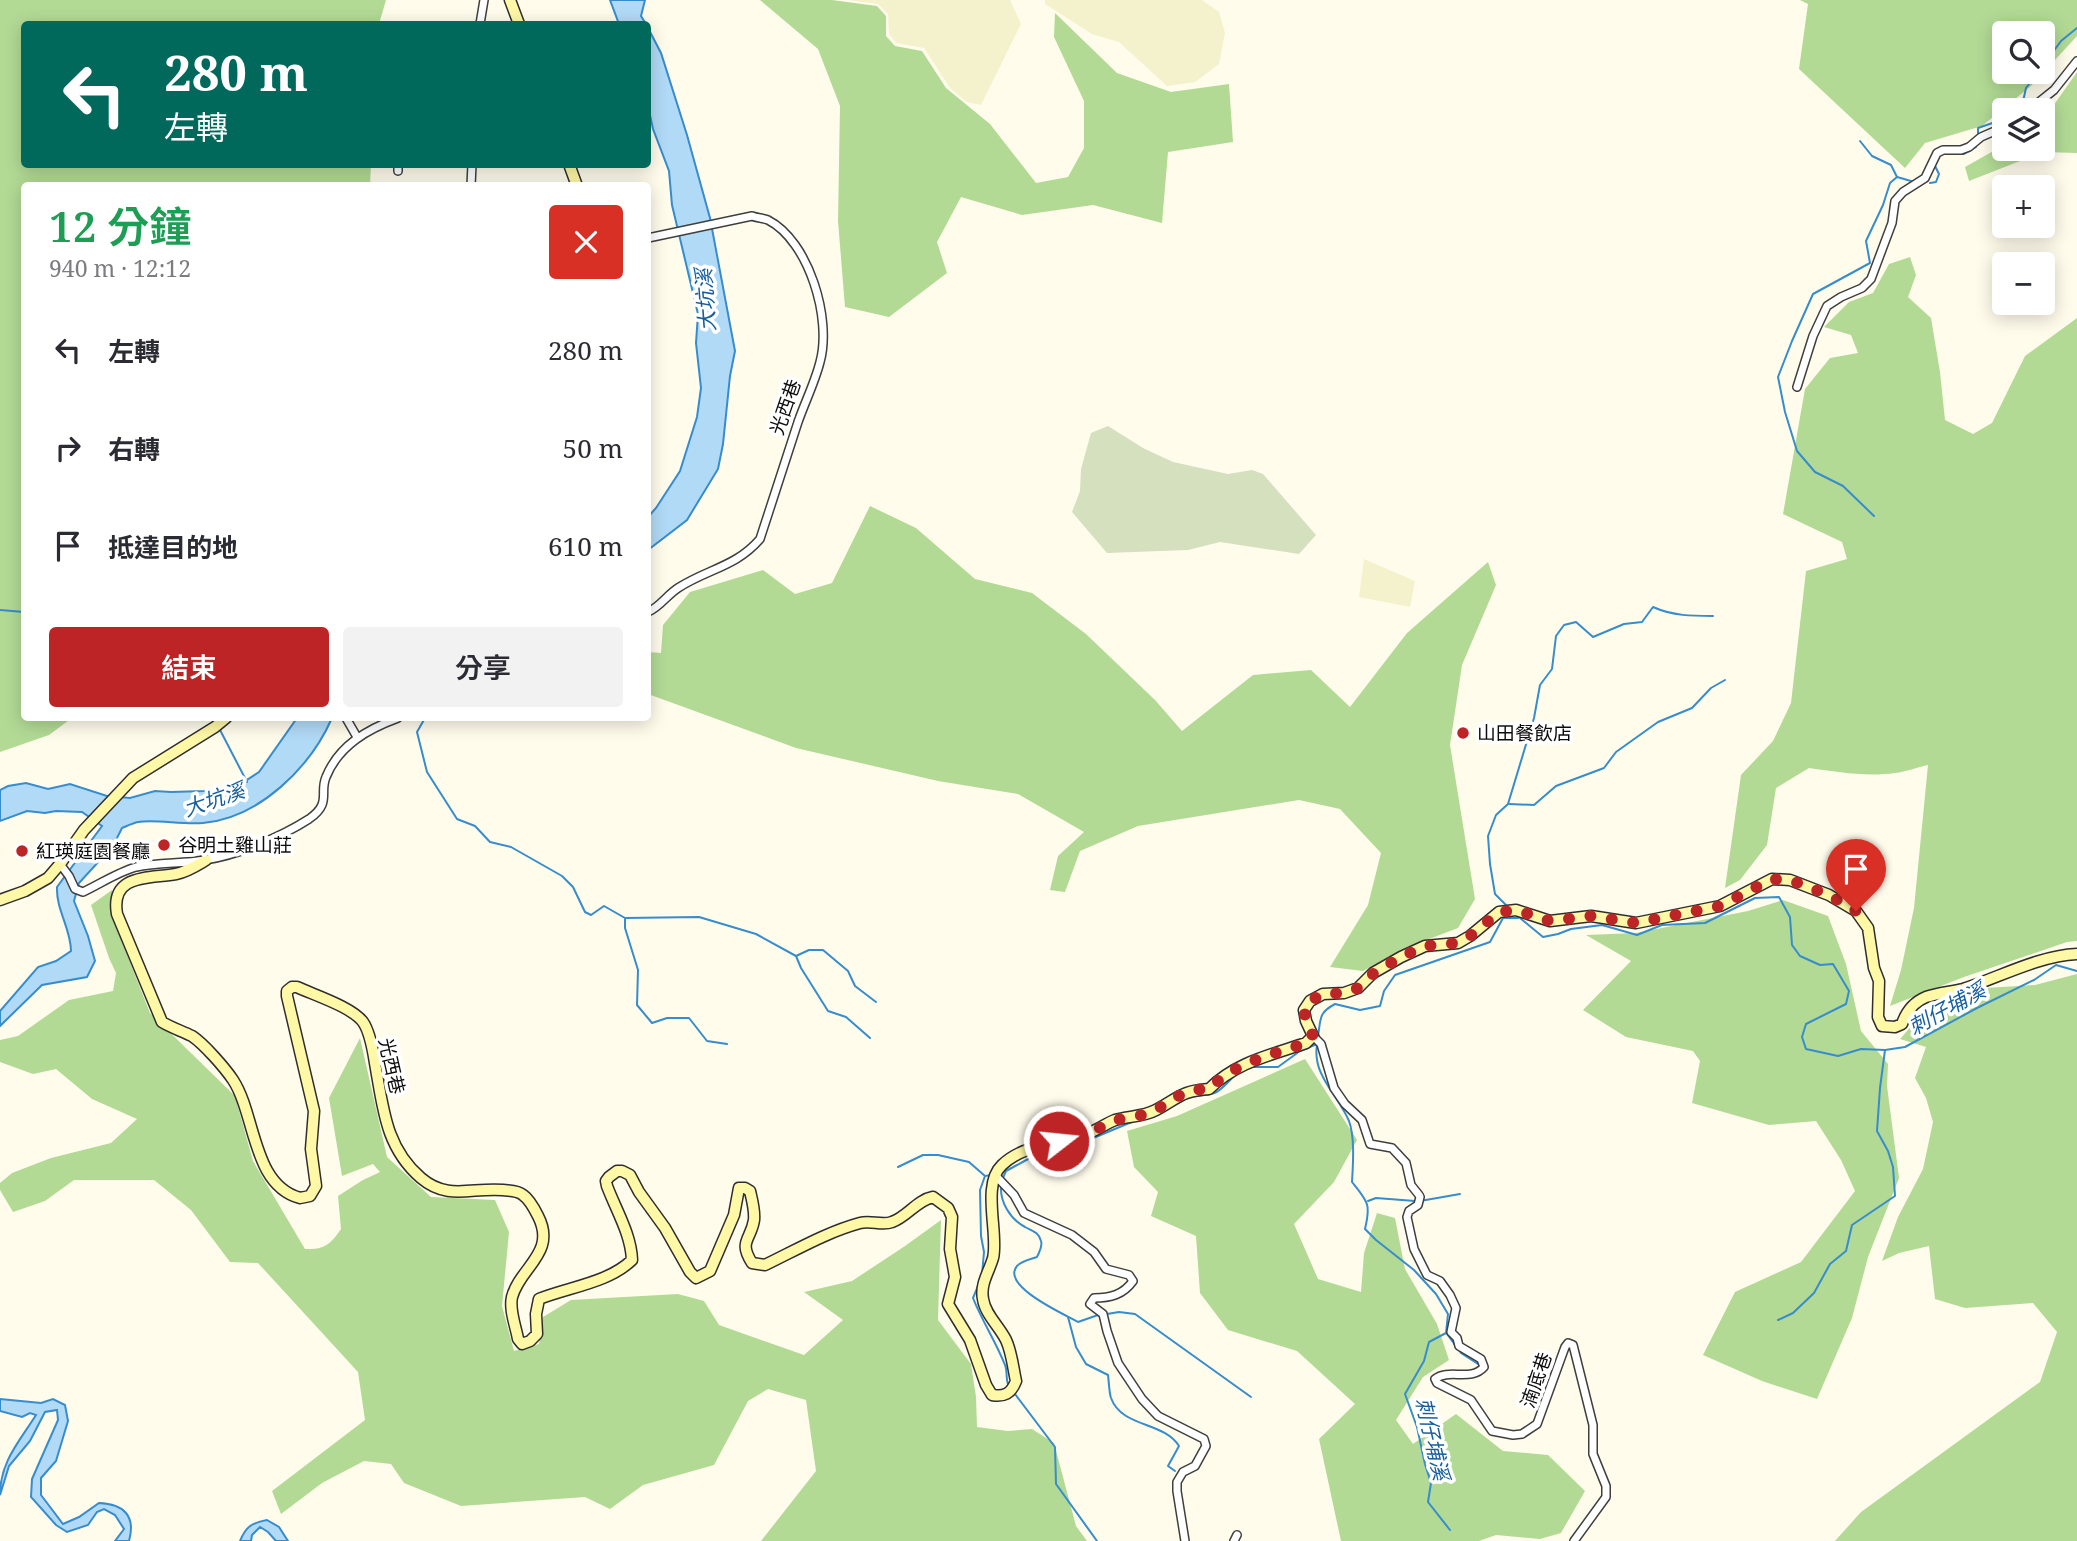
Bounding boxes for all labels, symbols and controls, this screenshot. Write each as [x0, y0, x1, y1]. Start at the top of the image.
map controls [1992, 21, 2055, 315]
button: search [1992, 21, 2055, 84]
text: 280 m [164, 39, 308, 105]
icon: left [49, 49, 140, 140]
button: layers [1992, 98, 2055, 161]
text: 左轉 [164, 105, 228, 148]
button: + [1992, 175, 2055, 238]
text: 12 分鐘 [49, 197, 191, 254]
button: close [549, 205, 623, 279]
text: 940 m · 12:12 [49, 252, 191, 284]
button: − [1992, 252, 2055, 315]
water label: 大坑溪 [689, 265, 721, 332]
icon: left [49, 331, 87, 369]
text: 280 m [548, 332, 623, 368]
text: 左轉 [108, 333, 160, 369]
street label: 光西巷 [763, 376, 807, 438]
icon: right [49, 429, 87, 467]
text: 50 m [563, 430, 623, 466]
text: 右轉 [108, 431, 160, 467]
icon: arrive [49, 527, 87, 565]
text: 610 m [548, 528, 623, 564]
text: 抵達目的地 [108, 529, 238, 565]
button: 結束 [49, 627, 329, 707]
button: 分享 [343, 627, 623, 707]
place label: 山田餐飲店 [1477, 720, 1572, 746]
marker: 山田餐飲店 [1455, 725, 1471, 741]
water label: 大坑溪 [179, 775, 251, 823]
place label: 谷明土雞山莊 [178, 832, 292, 858]
marker: 谷明土雞山莊 [156, 837, 172, 853]
place label: 紅瑛庭園餐廳 [36, 838, 150, 864]
pin [1826, 839, 1886, 911]
marker: 紅瑛庭園餐廳 [14, 843, 30, 859]
icon: arrive [1837, 850, 1875, 888]
water label: 刺仔埔溪 [1903, 974, 1993, 1041]
street label: 光西巷 [373, 1035, 411, 1097]
position arrow [1022, 1104, 1096, 1178]
street label: 湳底巷 [1514, 1349, 1558, 1411]
water label: 刺仔埔溪 [1410, 1395, 1457, 1486]

